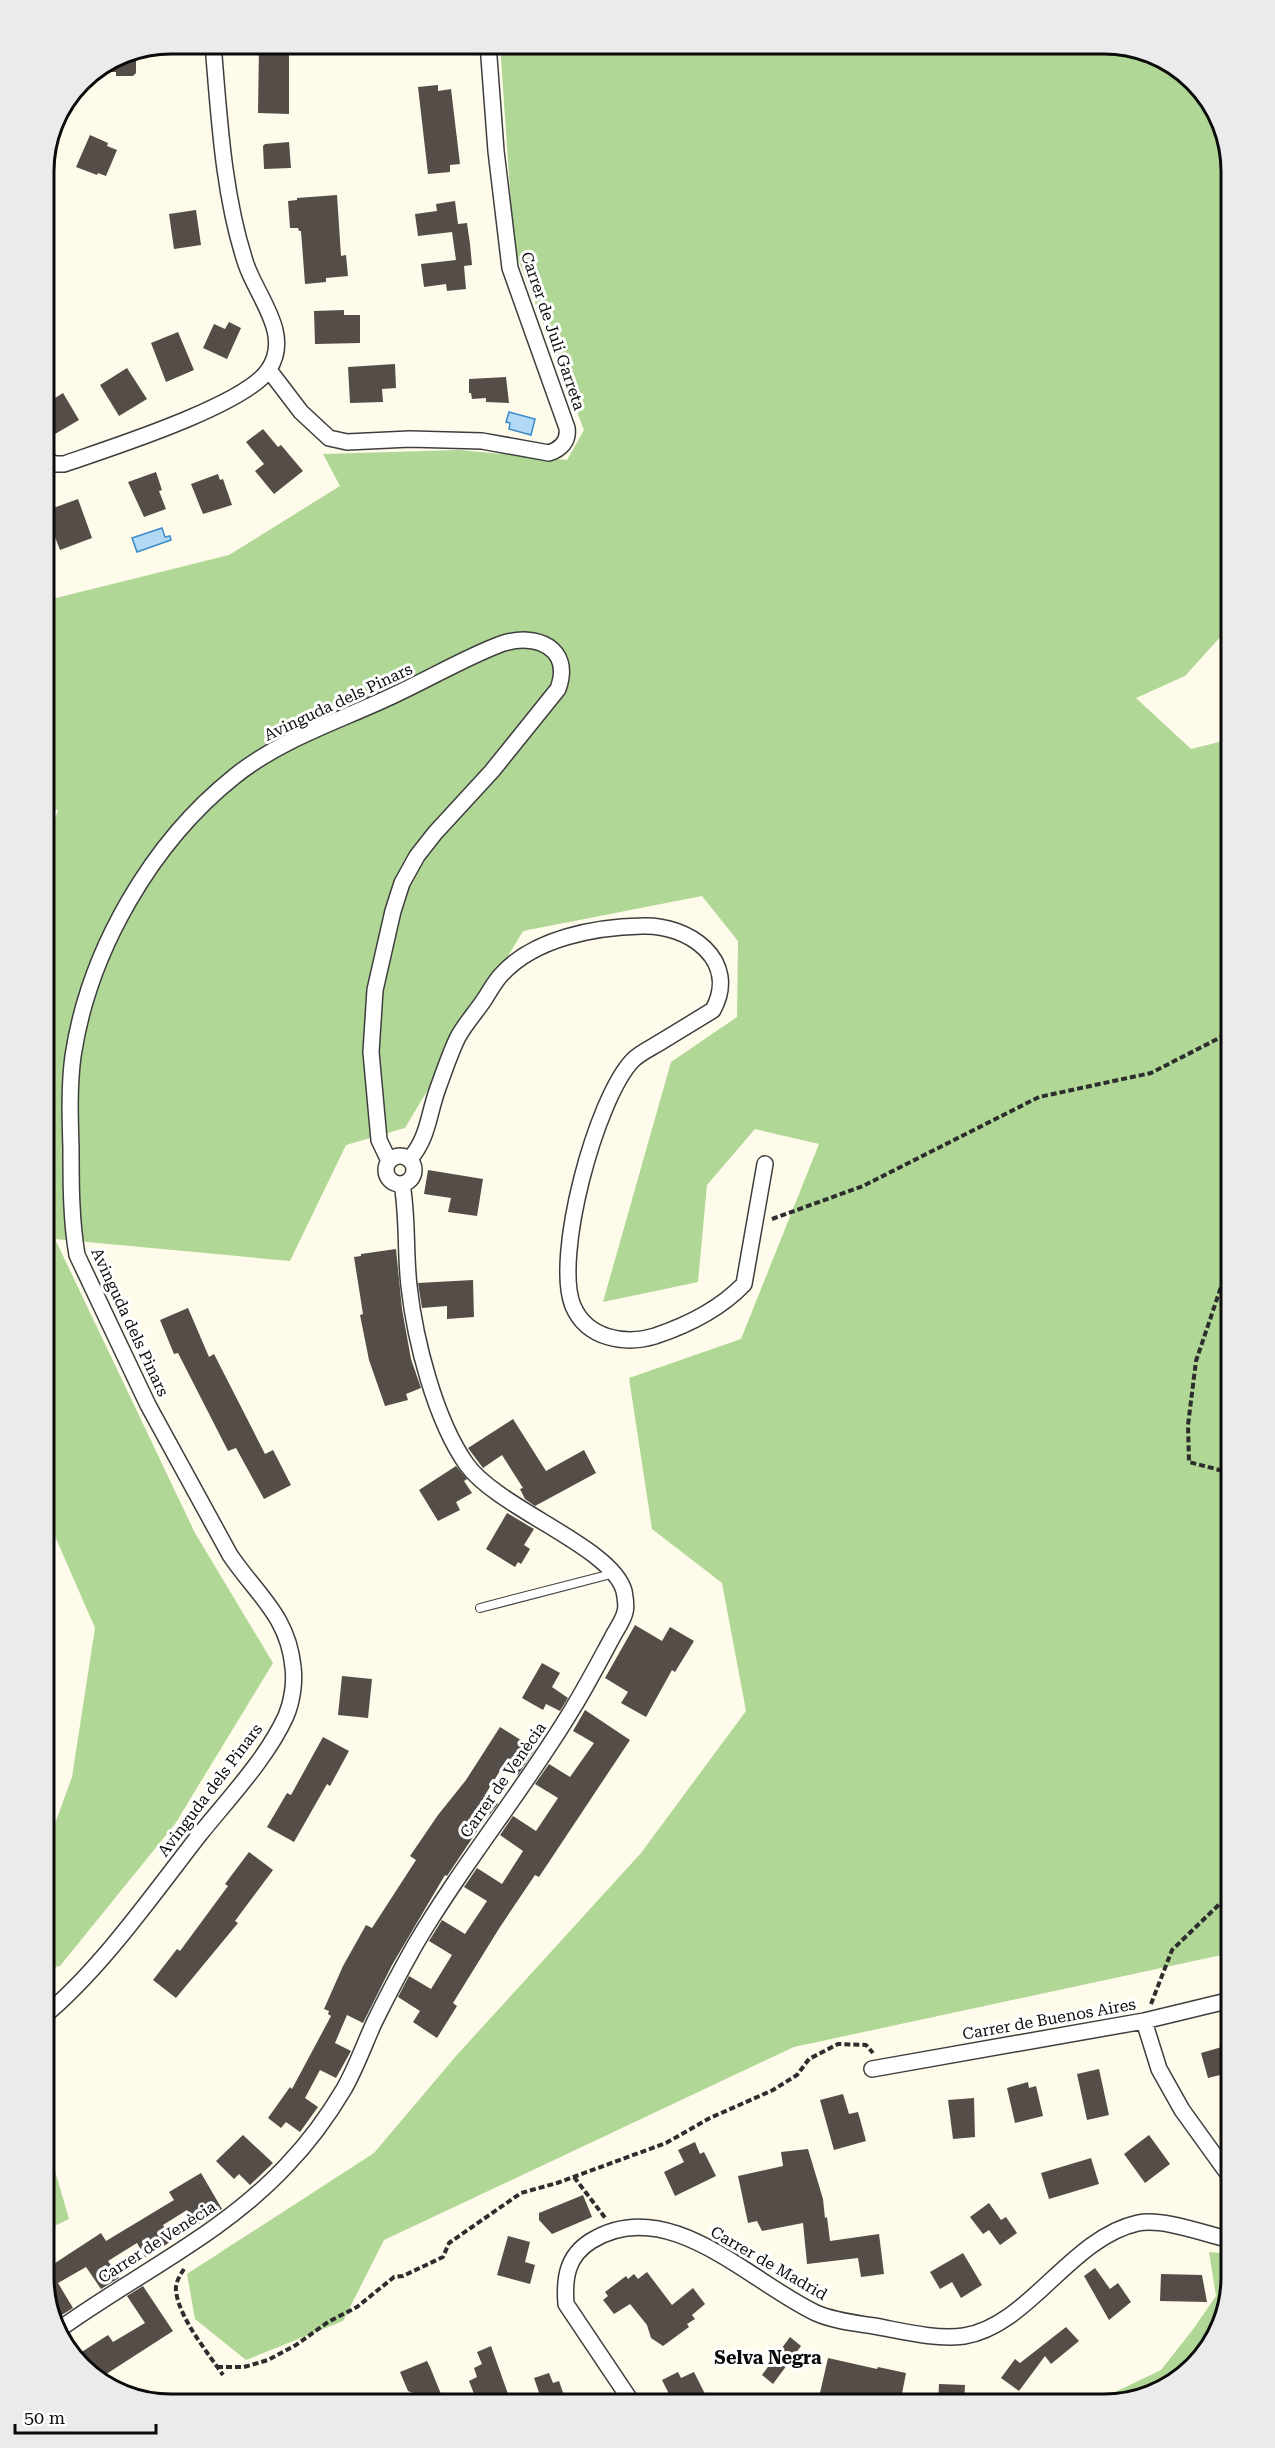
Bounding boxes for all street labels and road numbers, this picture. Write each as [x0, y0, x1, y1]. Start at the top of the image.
street label: Carrer de Juli Garreta [517, 249, 589, 413]
street label: Avinguda dels Pinars [261, 659, 416, 745]
street label: Avinguda dels Pinars [87, 1245, 173, 1400]
street label: Carrer de Venècia [456, 1718, 550, 1841]
street label: Avinguda dels Pinars [154, 1719, 266, 1860]
street label: Carrer de Buenos Aires [961, 1994, 1138, 2044]
street label: Carrer de Venècia [95, 2197, 220, 2287]
street label: Carrer de Madrid [707, 2222, 831, 2304]

